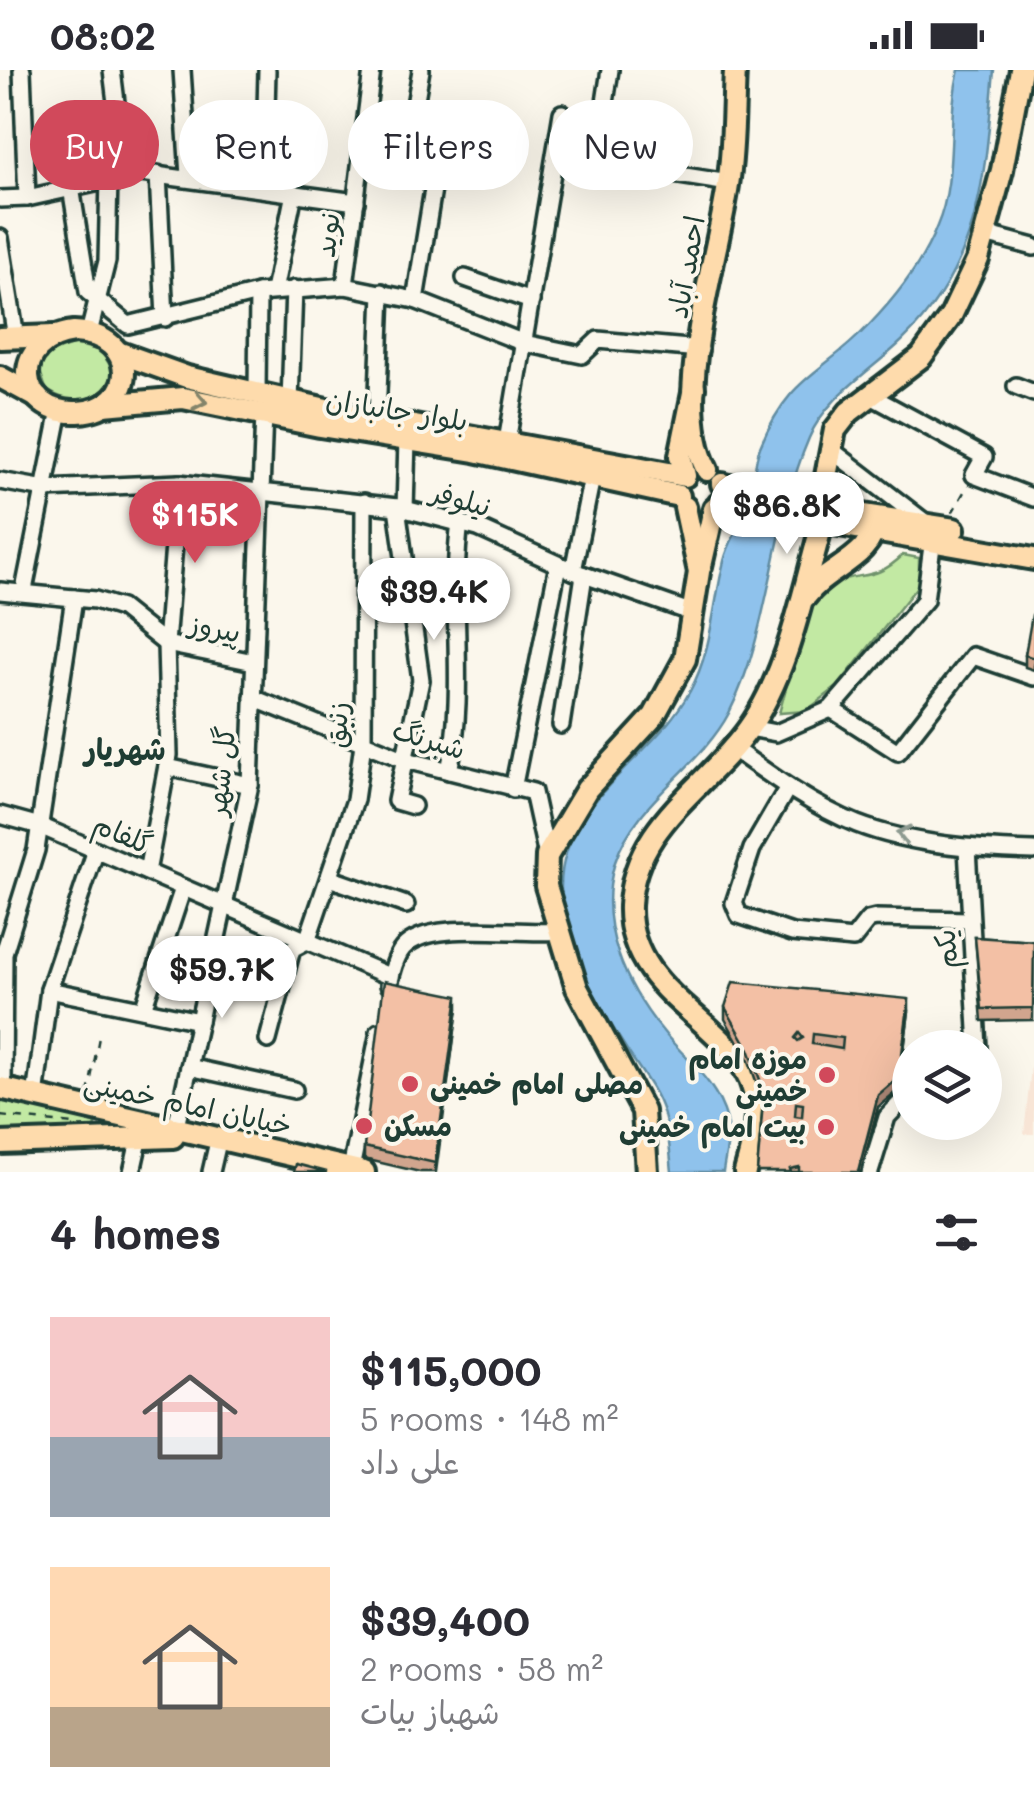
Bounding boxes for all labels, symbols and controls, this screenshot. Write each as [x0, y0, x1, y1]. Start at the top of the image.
text: 08:02 [50, 10, 156, 60]
chip: Buy [30, 100, 159, 190]
chip: Rent [179, 100, 328, 190]
chip: Filters [348, 100, 529, 190]
chip: New [549, 100, 693, 190]
street label: نوید [305, 210, 347, 259]
street label: احمد آباد [658, 213, 713, 321]
street label: بلوار جانبازان [323, 380, 471, 439]
one-way arrow [192, 390, 209, 411]
street label: نیلوفر [425, 472, 495, 526]
pin: $86.8K [706, 472, 868, 557]
pin: $115K [125, 481, 265, 566]
text: $86.8K [732, 483, 842, 525]
text: $115K [151, 492, 239, 534]
pin: $39.4K [353, 558, 515, 643]
text: $39.4K [379, 569, 489, 611]
street label: پیروز [184, 604, 244, 652]
street label: زنبق [317, 701, 356, 749]
street label: شبرنگ [388, 710, 470, 767]
street label: گل شهر [197, 725, 243, 819]
district label: شهریار [81, 728, 166, 768]
street label: گلفام [86, 805, 158, 866]
one-way arrow [895, 825, 912, 846]
street label: یکم [926, 928, 969, 970]
pin: $59.7K [141, 936, 303, 1021]
text: $59.7K [169, 947, 275, 989]
map controls [892, 1030, 1002, 1140]
button: layers [892, 1030, 1002, 1140]
place label: موزه امام خمینی [688, 1040, 807, 1110]
street label: خیابان امام خمینی [80, 1063, 295, 1148]
marker: موزه امام خمینی [816, 1064, 838, 1086]
place label: مصلی امام خمینی [430, 1065, 643, 1106]
marker: مصلی امام خمینی [399, 1073, 421, 1095]
place label: مسکن [384, 1107, 452, 1143]
place label: بیت امام خمینی [619, 1108, 806, 1149]
marker: مسکن [353, 1115, 375, 1137]
marker: بیت امام خمینی [815, 1116, 837, 1138]
text: 4 homes [50, 1205, 221, 1260]
icon: filters [929, 1205, 984, 1260]
text: $115,000 [360, 1342, 542, 1397]
icon: home [130, 1357, 250, 1477]
text: 5 rooms · 148 m² [360, 1397, 619, 1439]
text: علی داد [360, 1440, 460, 1482]
text: $39,400 [360, 1592, 530, 1647]
icon: home [130, 1607, 250, 1727]
text: 2 rooms · 58 m² [360, 1647, 603, 1689]
text: شهباز بیات [360, 1690, 500, 1732]

